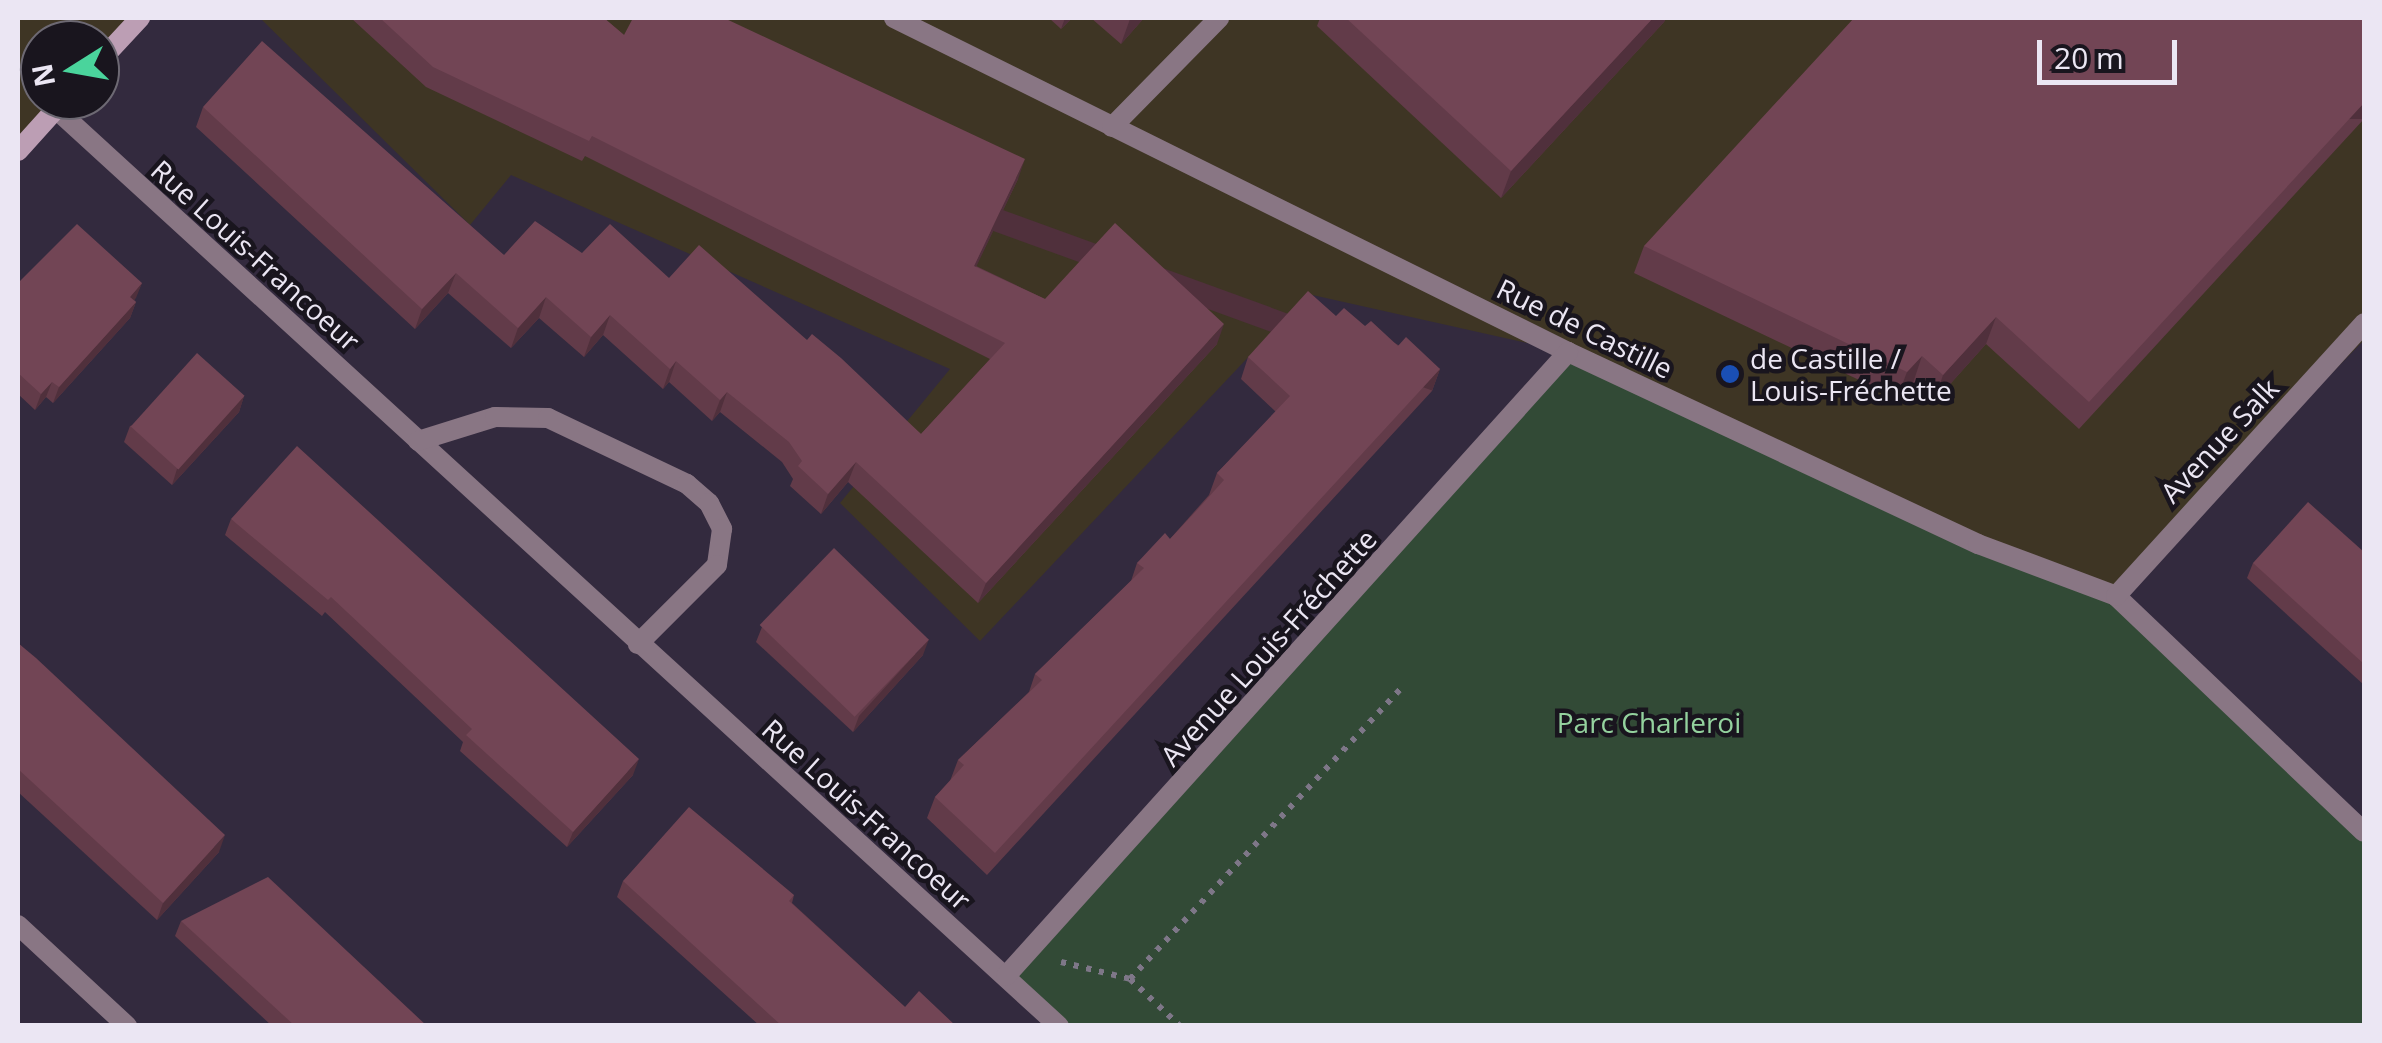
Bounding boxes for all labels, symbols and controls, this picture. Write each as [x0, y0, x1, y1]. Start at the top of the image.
north arrow [20, 20, 120, 120]
scale bar [2042, 20, 2182, 82]
text: 20 m [2054, 37, 2124, 78]
text: N [22, 61, 63, 90]
street label: Rue Louis-Francoeur [145, 153, 367, 357]
street label: Rue de Castille [1492, 271, 1678, 385]
place label: de Castille / Louis-Fréchette [1750, 341, 1952, 407]
marker: de Castille / Louis-Fréchette [1719, 363, 1741, 385]
street label: Avenue Salk [2153, 371, 2285, 509]
street label: Avenue Louis-Fréchette [1153, 522, 1383, 772]
park label: Parc Charleroi [1557, 705, 1741, 739]
street label: Rue Louis-Francoeur [756, 712, 978, 916]

